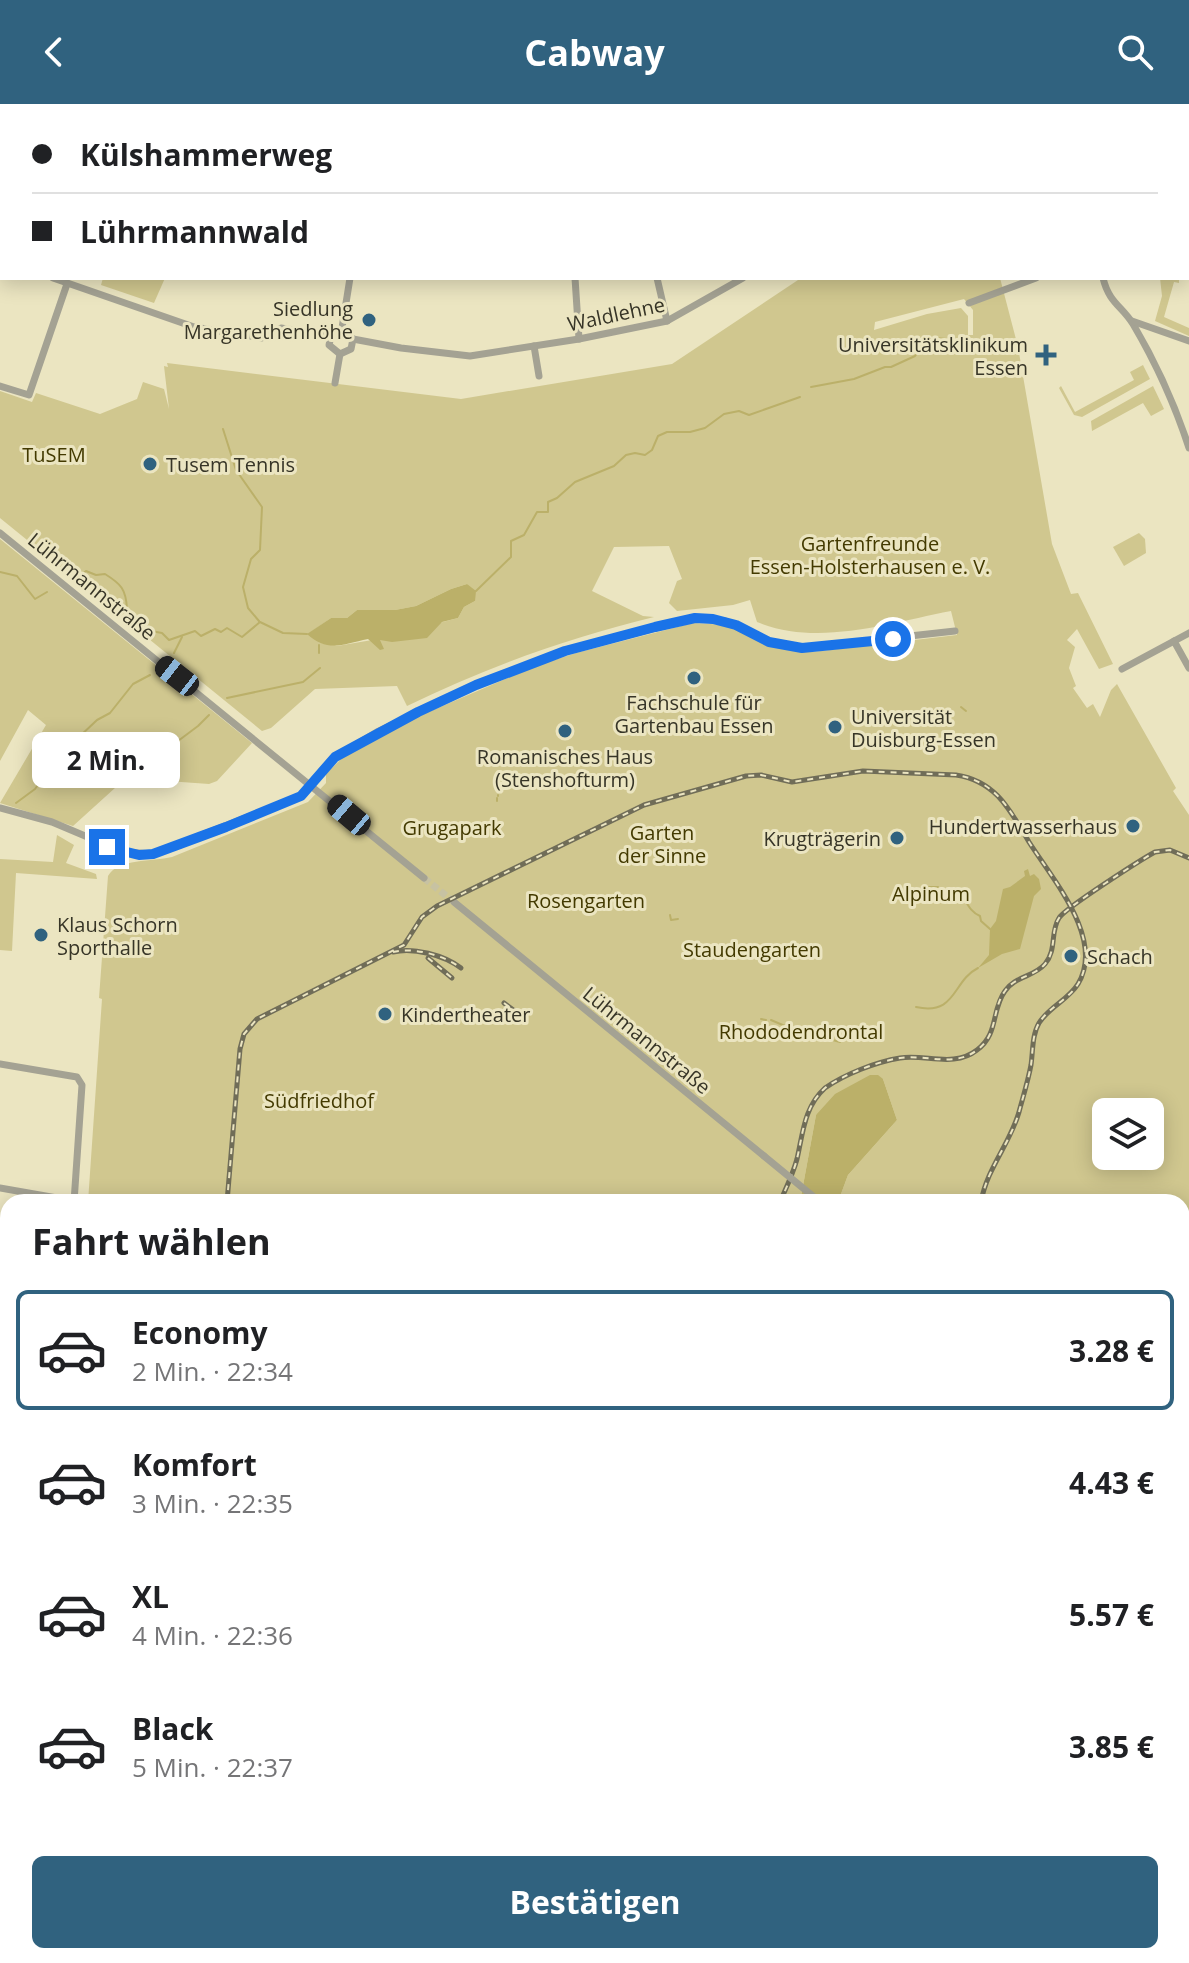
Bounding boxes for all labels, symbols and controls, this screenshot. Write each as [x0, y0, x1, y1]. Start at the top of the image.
text: Cabway [524, 28, 665, 77]
icon: back [32, 30, 76, 74]
icon: search [1113, 30, 1157, 74]
text: Külshammerweg [80, 134, 332, 175]
text: Lührmannwald [80, 211, 309, 252]
street label: Waldlehne [565, 291, 667, 337]
place label: Siedlung Margarethenhöhe [184, 295, 353, 345]
marker: Siedlung Margarethenhöhe [360, 311, 378, 329]
place label: Universitätsklinikum Essen [838, 331, 1028, 381]
marker: Universitätsklinikum Essen [1035, 344, 1057, 366]
park label: TuSEM [22, 441, 86, 468]
place label: Tusem Tennis [166, 451, 295, 478]
marker: Tusem Tennis [141, 455, 159, 473]
street label: Lührmannstraße [23, 526, 161, 646]
park label: Gartenfreunde Essen-Holsterhausen e. V. [750, 530, 990, 580]
route start [875, 621, 911, 657]
car [151, 652, 203, 700]
marker: Fachschule für Gartenbau Essen [685, 669, 703, 687]
place label: Fachschule für Gartenbau Essen [615, 689, 773, 739]
place label: Universität Duisburg-Essen [851, 703, 996, 753]
marker: Universität Duisburg-Essen [826, 718, 844, 736]
marker: Romanisches Haus (Stenshofturm) [556, 722, 574, 740]
callout: 2 Min. [33, 731, 181, 787]
text: 2 Min. [67, 742, 145, 778]
place label: Romanisches Haus (Stenshofturm) [477, 743, 653, 793]
car [323, 790, 375, 840]
place label: Hundertwasserhaus [929, 813, 1117, 840]
park label: Grugapark [403, 814, 502, 841]
marker: Hundertwasserhaus [1124, 817, 1142, 835]
park label: Garten der Sinne [618, 819, 706, 869]
place label: Krugträgerin [763, 825, 881, 852]
route end [89, 829, 125, 865]
marker: Krugträgerin [888, 829, 906, 847]
park label: Alpinum [892, 880, 970, 907]
park label: Rosengarten [527, 887, 645, 914]
place label: Klaus Schorn Sporthalle [57, 911, 178, 961]
marker: Klaus Schorn Sporthalle [32, 926, 50, 944]
park label: Staudengarten [683, 936, 821, 963]
place label: Schach [1087, 943, 1153, 970]
marker: Schach [1062, 947, 1080, 965]
street label: Lührmannstraße [578, 980, 716, 1100]
place label: Kindertheater [401, 1001, 530, 1028]
marker: Kindertheater [376, 1005, 394, 1023]
park label: Rhododendrontal [719, 1018, 883, 1045]
park label: Südfriedhof [264, 1087, 375, 1114]
map controls [1092, 1098, 1164, 1170]
button: layers [1092, 1098, 1164, 1170]
text: Fahrt wählen [32, 1217, 271, 1266]
text: Economy [132, 1312, 268, 1353]
icon: car [36, 1314, 108, 1386]
text: 3.28 € [1069, 1330, 1154, 1371]
text: 2 Min. · 22:34 [132, 1353, 293, 1389]
text: Komfort [132, 1444, 257, 1485]
icon: car [36, 1446, 108, 1518]
text: 4.43 € [1069, 1462, 1154, 1503]
text: 3 Min. · 22:35 [132, 1485, 293, 1521]
text: XL [132, 1576, 169, 1617]
icon: car [36, 1578, 108, 1650]
text: 5.57 € [1069, 1594, 1154, 1635]
text: 4 Min. · 22:36 [132, 1617, 293, 1653]
text: Black [132, 1708, 213, 1749]
icon: car [36, 1710, 108, 1782]
text: 3.85 € [1069, 1726, 1154, 1767]
text: 5 Min. · 22:37 [132, 1749, 293, 1785]
button: Bestätigen [32, 1856, 1158, 1948]

